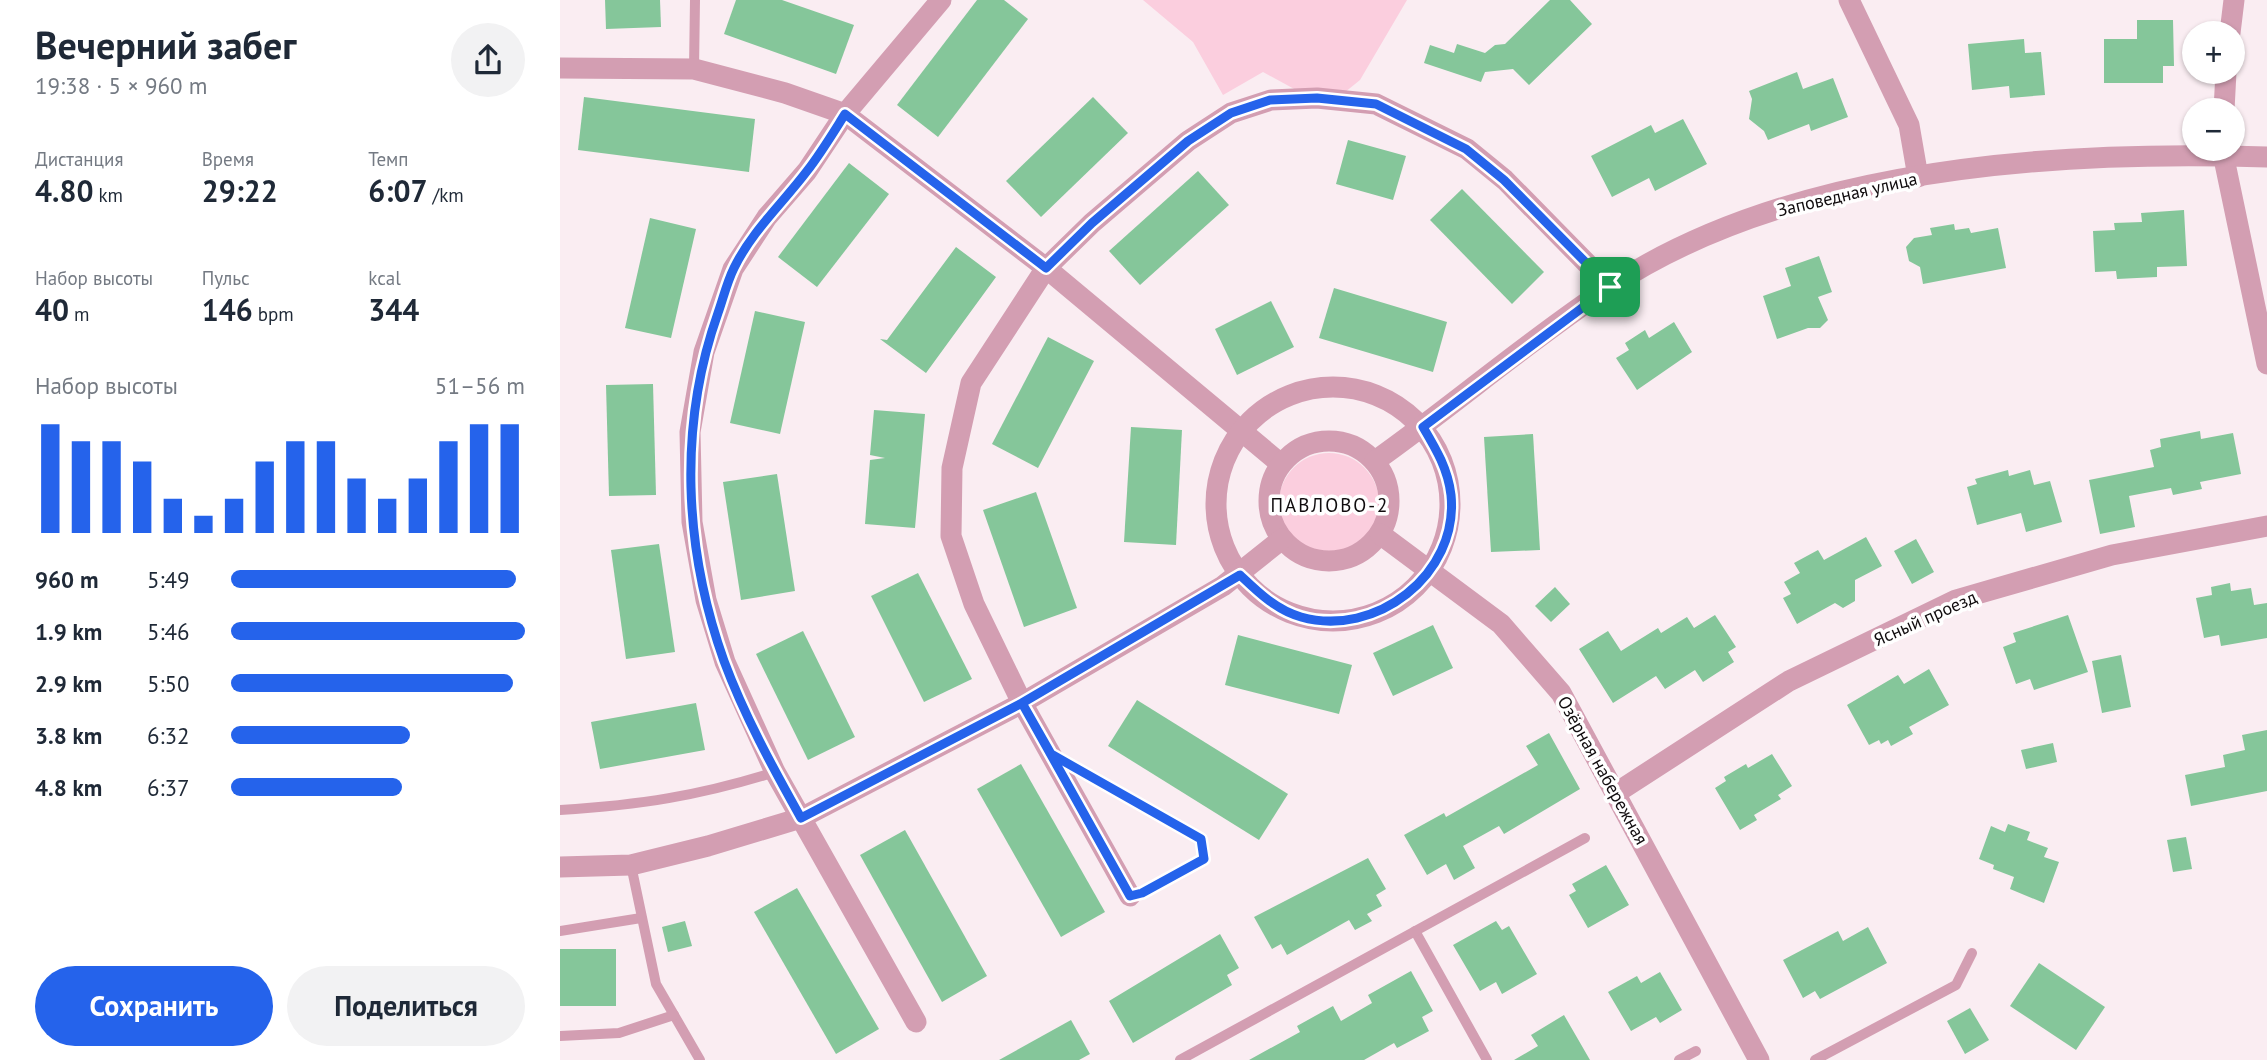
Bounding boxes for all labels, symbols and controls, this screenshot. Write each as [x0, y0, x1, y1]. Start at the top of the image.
text: Вечерний забег [35, 20, 296, 69]
map controls [2182, 21, 2245, 161]
button: + [2182, 21, 2245, 84]
button: share [451, 23, 525, 97]
text: 19:38 · 5 × 960 m [35, 71, 207, 100]
button: − [2182, 98, 2245, 161]
text: Дистанция [35, 147, 123, 171]
text: Время [202, 147, 254, 171]
text: Темп [368, 147, 409, 171]
street label: Заповедная улица [1775, 167, 1919, 221]
text: 4.80 [35, 171, 93, 210]
text: 29:22 [202, 171, 278, 210]
text: 6:07 [368, 171, 427, 210]
text: km [93, 183, 123, 207]
text: /km [427, 183, 464, 207]
pin [1580, 257, 1640, 317]
text: Набор высоты [35, 266, 153, 290]
text: Пульс [202, 266, 250, 290]
text: kcal [368, 266, 401, 290]
icon: arrive [1591, 268, 1629, 306]
text: 40 [35, 290, 69, 329]
text: 146 [202, 290, 253, 329]
text: 344 [368, 290, 419, 329]
text: m [69, 302, 90, 326]
text: bpm [253, 302, 294, 326]
text: Набор высоты [35, 371, 178, 400]
text: 51–56 m [435, 371, 525, 400]
district label: ПАВЛОВО-2 [1271, 493, 1389, 517]
text: 960 m [35, 565, 98, 594]
text: 5:49 [147, 565, 190, 594]
street label: Ясный проезд [1870, 585, 1980, 651]
text: 1.9 km [35, 617, 102, 646]
text: 5:46 [147, 617, 190, 646]
text: 2.9 km [35, 669, 102, 698]
text: 5:50 [147, 669, 190, 698]
street label: Озёрная набережная [1553, 692, 1653, 848]
text: 3.8 km [35, 721, 102, 750]
text: 6:32 [147, 721, 190, 750]
text: 4.8 km [35, 773, 102, 802]
text: 6:37 [147, 773, 190, 802]
button: Сохранить [35, 966, 273, 1046]
button: Поделиться [287, 966, 525, 1046]

